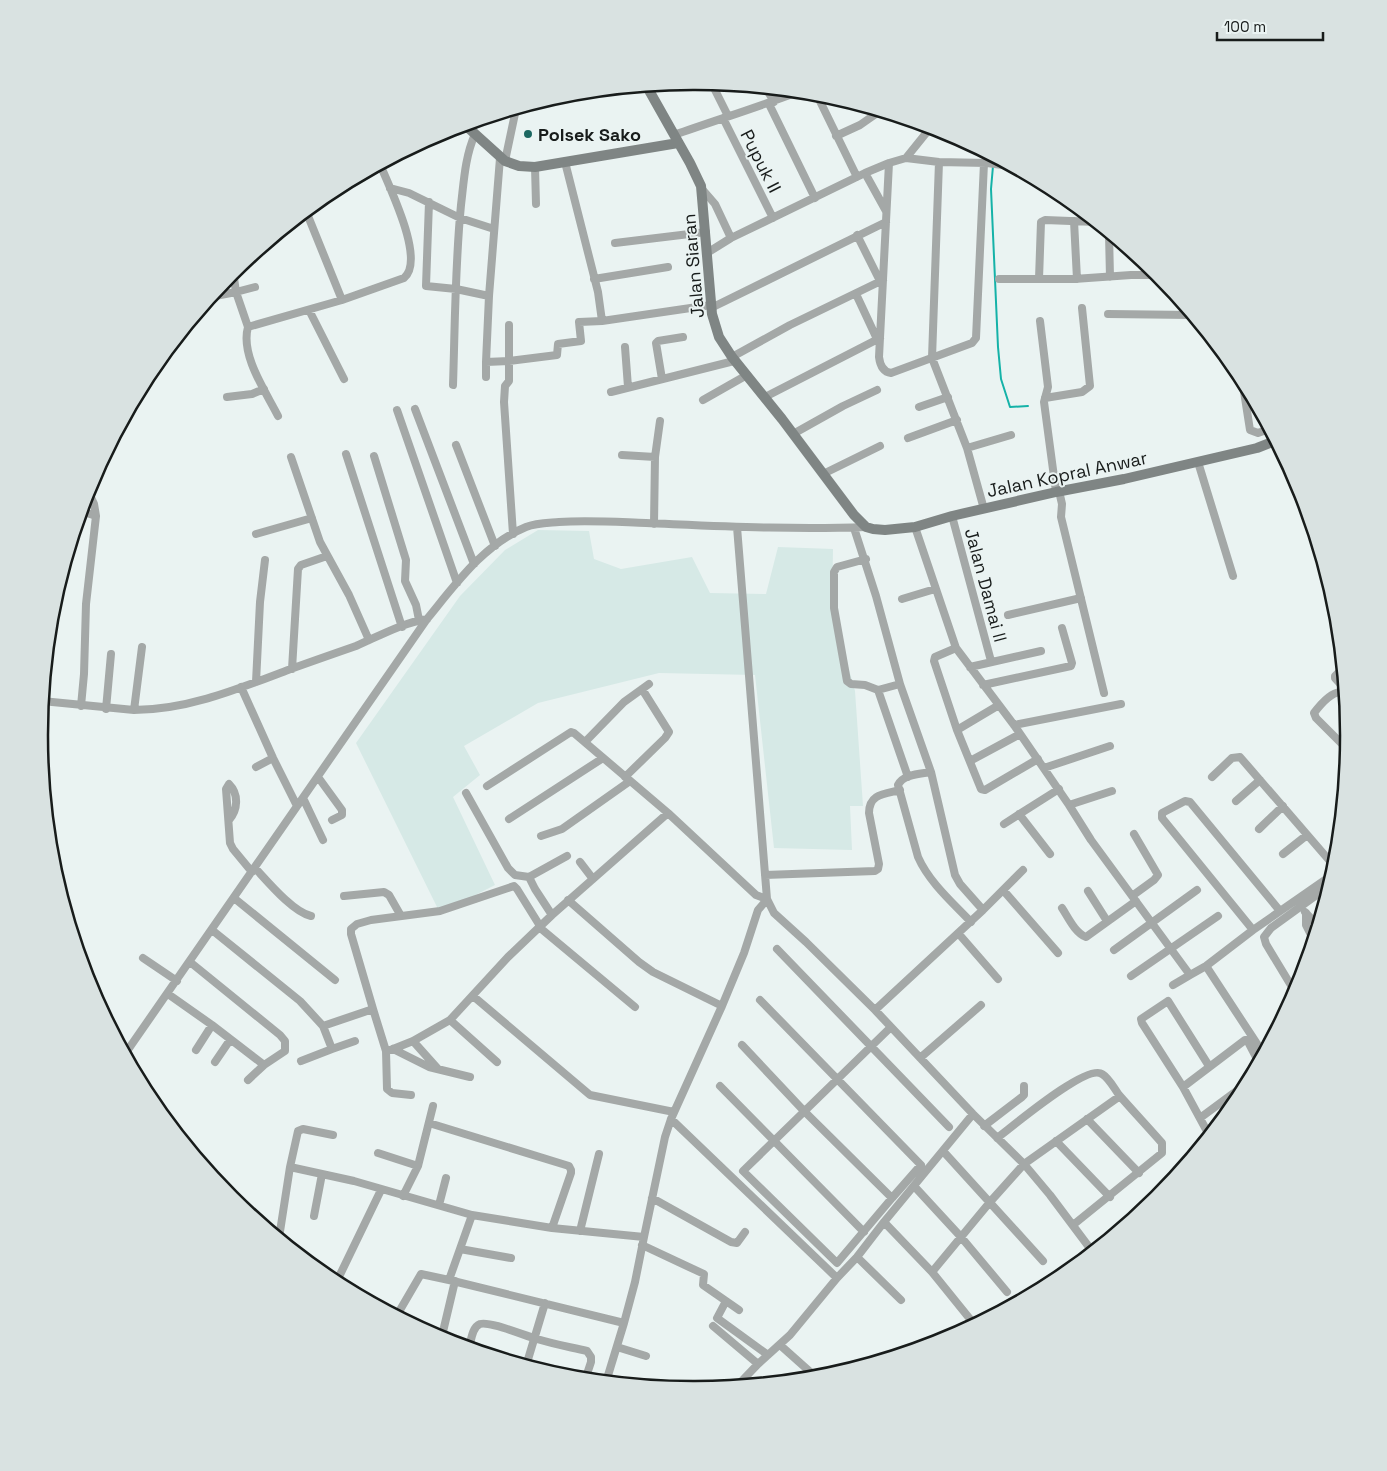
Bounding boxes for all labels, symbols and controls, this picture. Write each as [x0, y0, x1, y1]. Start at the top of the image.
scale bar [1217, 10, 1323, 42]
text: 100 m [1224, 17, 1266, 36]
place label: Polsek Sako [538, 123, 641, 146]
street label: Pupuk II [735, 126, 787, 196]
marker: Polsek Sako [522, 128, 534, 140]
street label: Jalan Siaran [677, 213, 709, 319]
street label: Jalan Kopral Anwar [985, 446, 1150, 502]
street label: Jalan Damai II [960, 526, 1012, 644]

